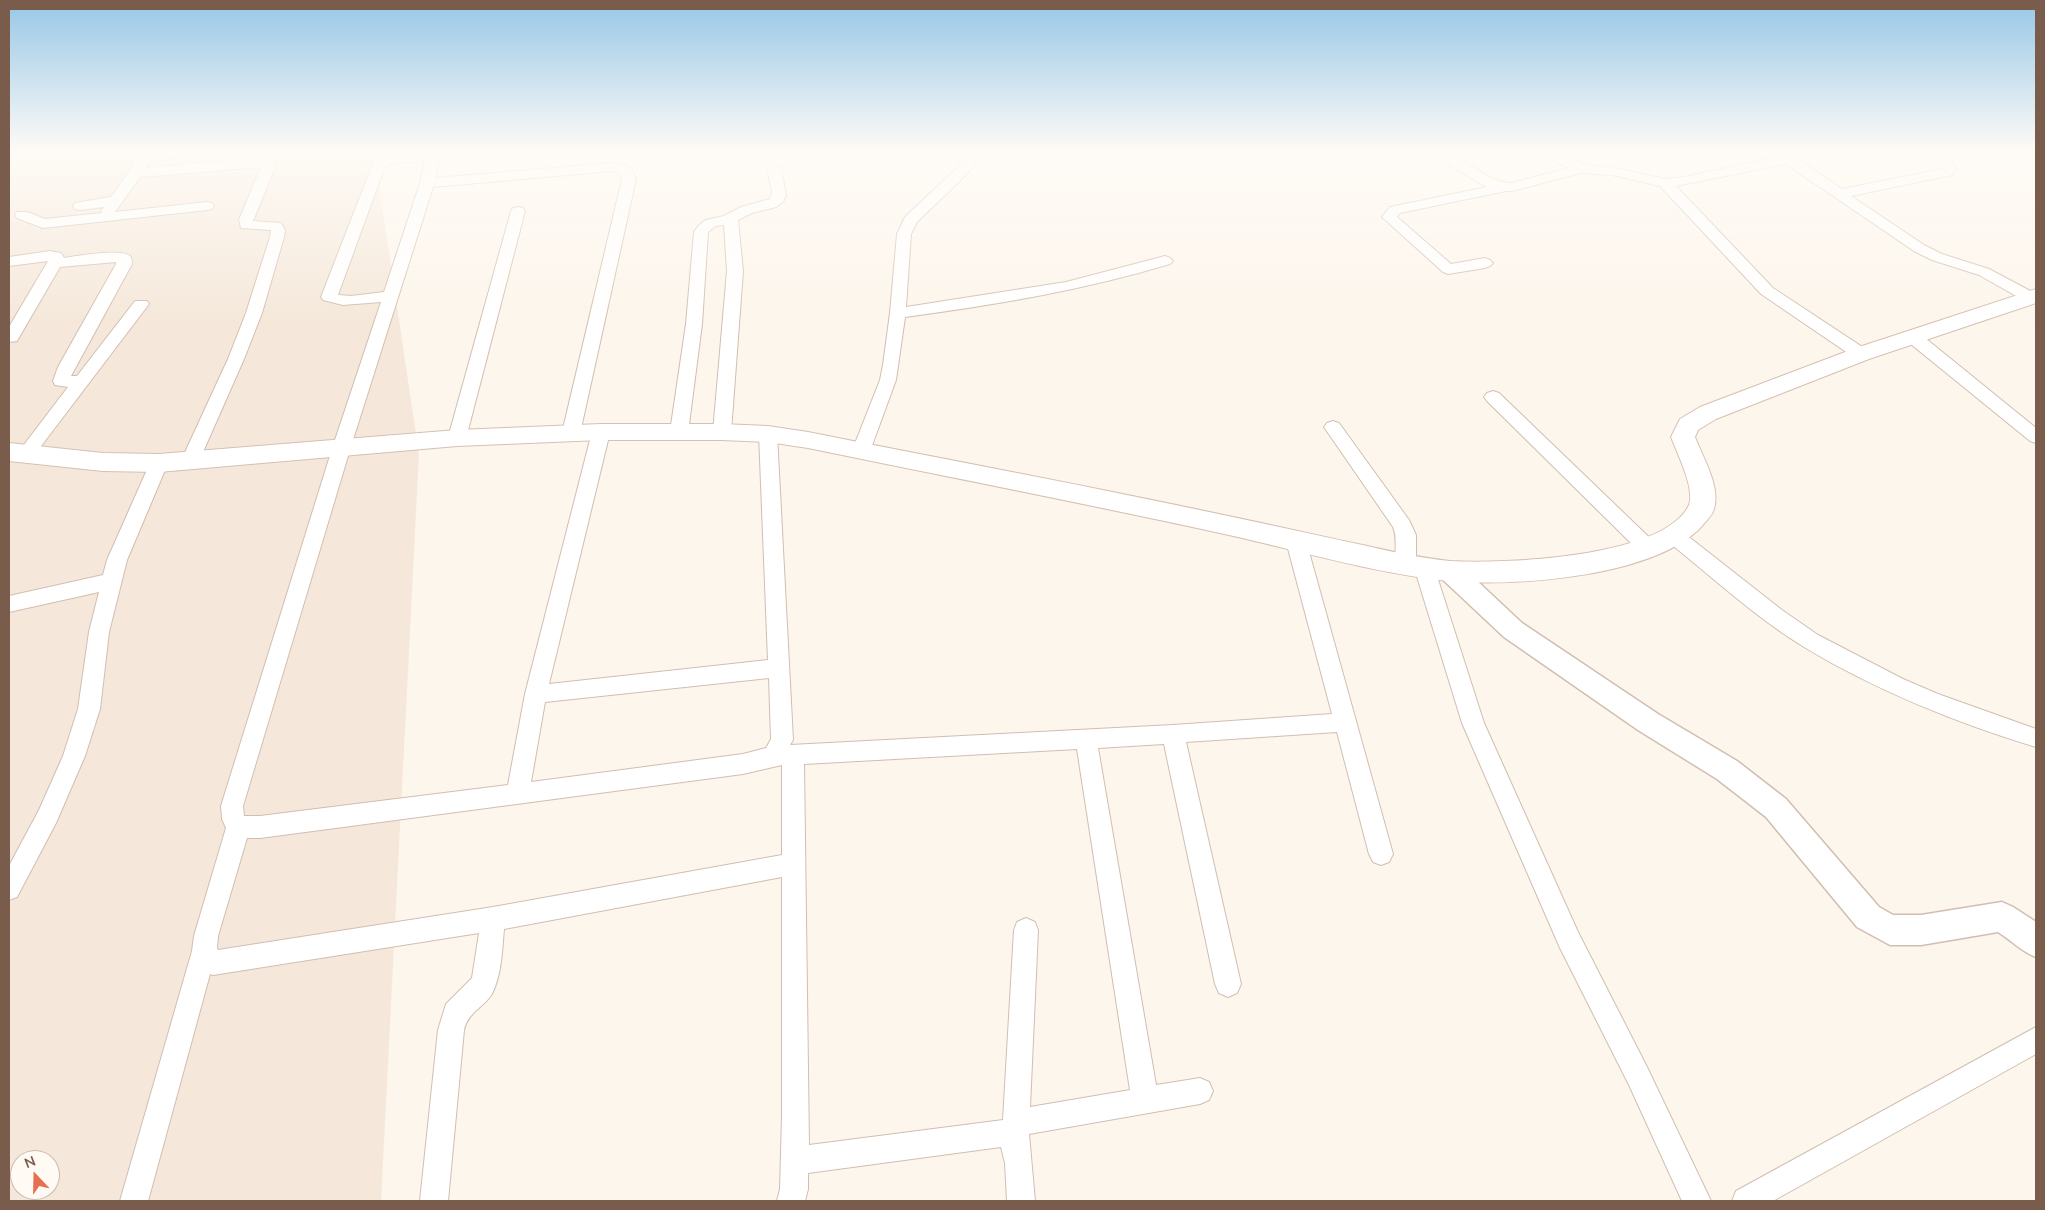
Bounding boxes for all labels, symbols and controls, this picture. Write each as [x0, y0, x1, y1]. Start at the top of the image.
north arrow [10, 1150, 60, 1200]
text: N [22, 1152, 38, 1172]

